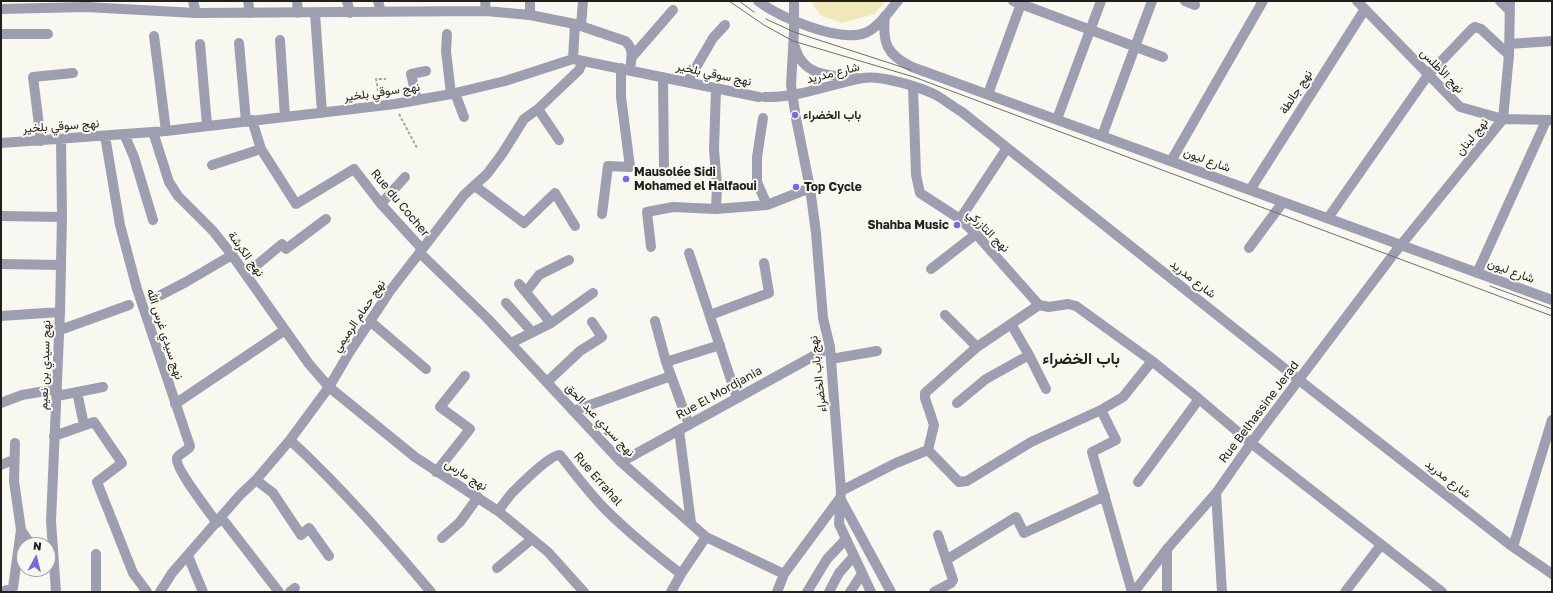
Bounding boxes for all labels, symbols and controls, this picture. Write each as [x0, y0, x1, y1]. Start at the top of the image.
street label: نهج الأطلس [1417, 46, 1467, 96]
street label: نهج سوقي بلخير [675, 59, 753, 89]
street label: شارع مدريد [805, 59, 861, 87]
street label: نهج جالطة [1276, 67, 1316, 117]
street label: نهج سوقي بلخير [343, 80, 421, 104]
place label: باب الخضراء [803, 108, 861, 122]
marker: باب الخضراء [790, 110, 800, 120]
street label: نهج سوقي بلخير [22, 116, 100, 136]
street label: نهج لبنان [1453, 116, 1491, 158]
street label: شارع ليون [1181, 145, 1233, 175]
place label: Mausolée Sidi Mohamed el Halfaoui [634, 165, 757, 193]
street label: Rue du Cocher [368, 166, 432, 240]
marker: Mausolée Sidi Mohamed el Halfaoui [621, 174, 631, 184]
place label: Top Cycle [804, 180, 862, 194]
marker: Top Cycle [791, 182, 801, 192]
street label: نهج التازركي [964, 207, 1012, 255]
place label: Shahba Music [867, 218, 949, 232]
marker: Shahba Music [952, 220, 962, 230]
street label: نهج الكرشة [225, 229, 267, 279]
street label: شارع ليون [1485, 256, 1537, 286]
street label: شارع مدريد [1167, 257, 1219, 301]
street label: نهج حمام الرميمي [329, 277, 389, 355]
street label: نهج سيدي غرس الله [144, 287, 186, 381]
street label: نهج سيدي بن نعيم [36, 320, 54, 410]
street label: نهج باب الخضراء [806, 335, 830, 413]
district label: باب الخضراء [1042, 349, 1120, 369]
street label: Rue Belhassine Jerad [1216, 358, 1302, 466]
street label: Rue El Mordjania [673, 363, 765, 423]
street label: نهج سيدي عبد الحق [562, 380, 638, 460]
street label: Rue Errahal [571, 449, 625, 509]
street label: نهج مارس [442, 456, 490, 494]
street label: شارع مدريد [1422, 457, 1474, 501]
north arrow [16, 537, 56, 577]
text: N [32, 539, 42, 553]

